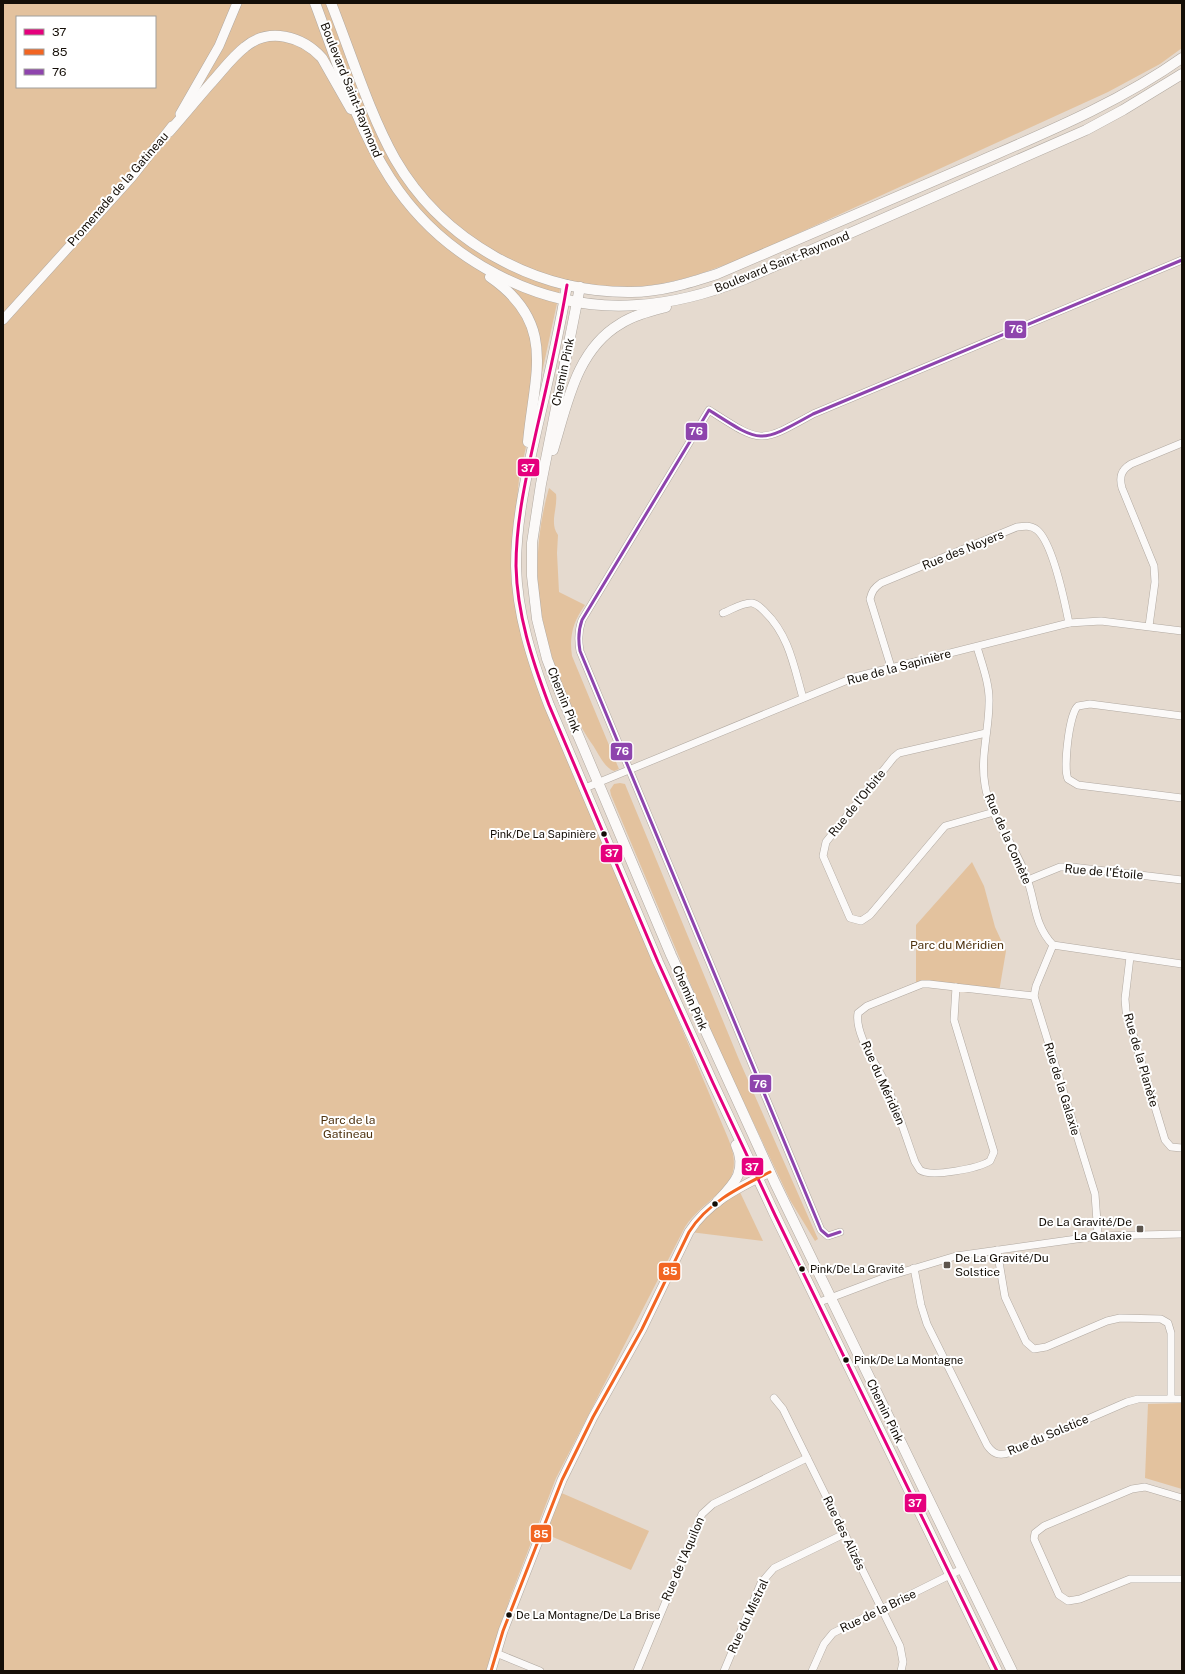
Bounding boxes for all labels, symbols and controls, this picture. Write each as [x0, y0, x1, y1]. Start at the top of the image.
legend [16, 16, 156, 88]
street label: Boulevard Saint-Raymond [317, 20, 385, 160]
text: 37 [52, 25, 67, 39]
text: 85 [52, 45, 68, 59]
text: 76 [52, 65, 66, 79]
street label: Promenade de la Gatineau [65, 129, 171, 249]
street label: Boulevard Saint-Raymond [712, 228, 852, 296]
line badge: 76 [1004, 320, 1027, 339]
text: 76 [1009, 323, 1023, 335]
street label: Chemin Pink [549, 336, 577, 407]
line badge: 76 [685, 422, 708, 441]
text: 76 [689, 425, 703, 437]
line badge: 37 [517, 458, 540, 477]
text: 37 [521, 462, 535, 474]
street label: Rue des Noyers [920, 527, 1006, 573]
street label: Rue de la Sapinière [845, 646, 953, 688]
street label: Chemin Pink [544, 665, 584, 735]
line badge: 76 [610, 742, 633, 761]
text: 76 [615, 745, 629, 757]
street label: Rue de l'Orbite [826, 767, 888, 839]
street label: Rue de la Comète [982, 792, 1034, 887]
place label: Pink/De La Sapinière [490, 828, 596, 840]
marker: Pink/De La Sapinière [599, 829, 609, 839]
line badge: 37 [600, 844, 623, 863]
text: 37 [605, 847, 619, 859]
street label: Rue de l'Étoile [1064, 862, 1144, 882]
park label: Parc du Méridien [910, 938, 1004, 952]
street label: Chemin Pink [669, 963, 711, 1033]
street label: Rue de la Planète [1121, 1011, 1161, 1109]
street label: Rue du Méridien [858, 1039, 908, 1127]
street label: Rue de la Galaxie [1041, 1041, 1083, 1137]
line badge: 76 [749, 1074, 772, 1093]
text: 76 [753, 1078, 767, 1090]
park label: Parc de la Gatineau [321, 1113, 375, 1141]
line badge: 37 [741, 1157, 764, 1176]
text: 37 [745, 1161, 759, 1173]
unlabelled marker [710, 1199, 720, 1209]
place label: De La Gravité/De La Galaxie [1038, 1215, 1132, 1243]
marker: De La Gravité/De La Galaxie [1135, 1224, 1145, 1234]
place label: De La Gravité/Du Solstice [955, 1251, 1049, 1279]
marker: De La Gravité/Du Solstice [942, 1260, 952, 1270]
line badge: 85 [658, 1262, 681, 1281]
place label: Pink/De La Gravité [810, 1263, 904, 1275]
marker: Pink/De La Gravité [797, 1264, 807, 1274]
text: 85 [663, 1265, 677, 1277]
place label: Pink/De La Montagne [854, 1354, 963, 1366]
marker: Pink/De La Montagne [841, 1355, 851, 1365]
street label: Chemin Pink [863, 1377, 907, 1446]
street label: Rue du Solstice [1005, 1412, 1091, 1458]
line badge: 37 [904, 1493, 927, 1513]
street label: Rue des Alizés [820, 1494, 868, 1572]
text: 37 [908, 1497, 922, 1509]
street label: Rue de l'Aquilon [659, 1515, 707, 1603]
line badge: 85 [530, 1524, 552, 1543]
text: 85 [534, 1528, 548, 1540]
street label: Rue du Mistral [725, 1576, 771, 1655]
street label: Rue de la Brise [838, 1586, 919, 1635]
place label: De La Montagne/De La Brise [516, 1609, 661, 1621]
marker: De La Montagne/De La Brise [504, 1610, 514, 1620]

